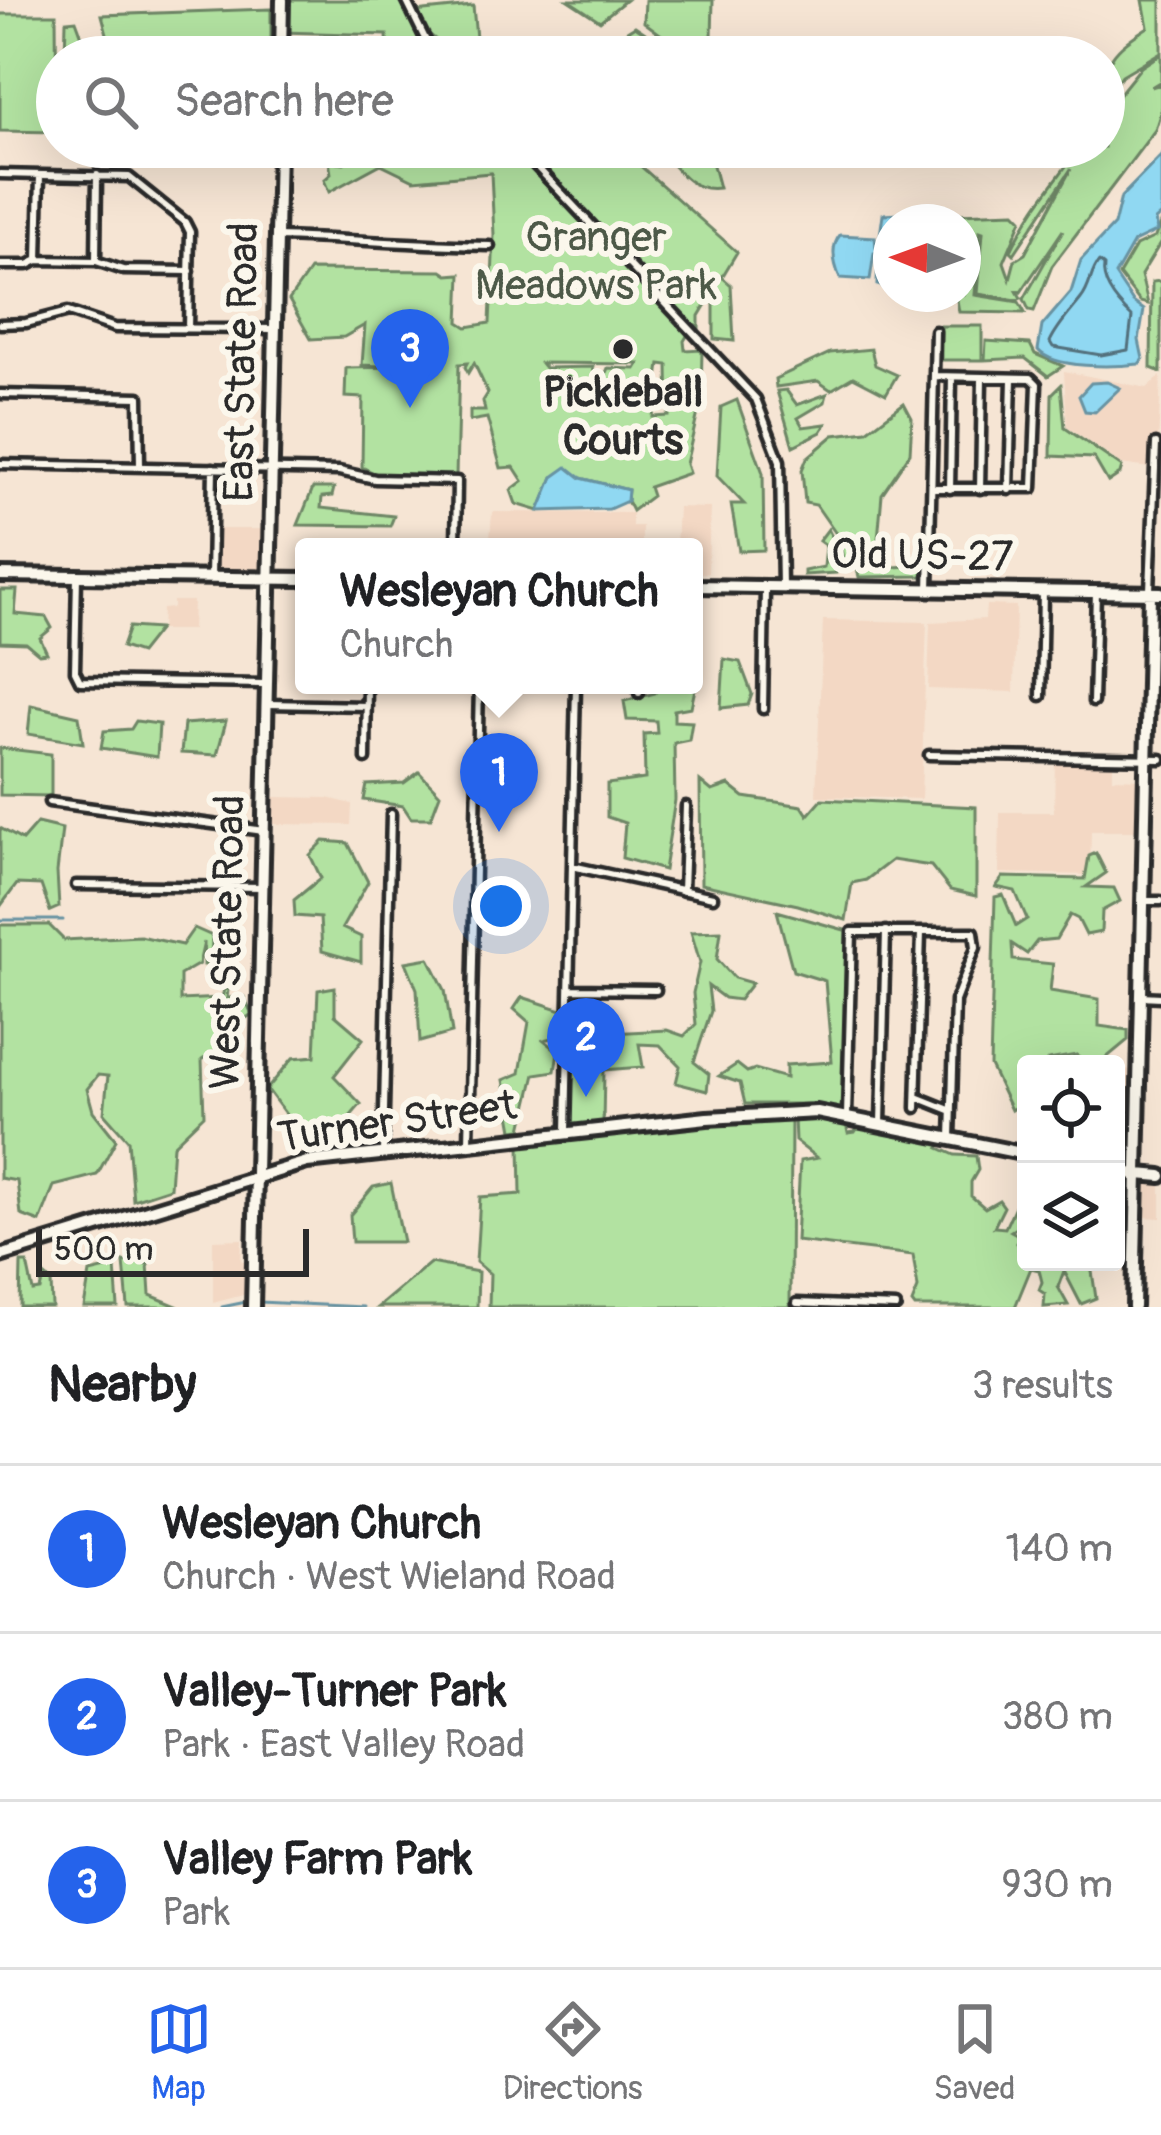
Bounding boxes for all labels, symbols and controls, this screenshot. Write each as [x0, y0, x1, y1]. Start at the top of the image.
search box [36, 36, 1125, 168]
icon: search [78, 69, 144, 135]
text: Search here [174, 74, 394, 130]
north arrow [873, 204, 981, 312]
park label: Granger Meadows Park [475, 212, 717, 312]
street label: East State Road [214, 222, 270, 502]
pin: 3 [371, 309, 449, 408]
marker: Pickleball Courts [610, 336, 636, 362]
place label: Pickleball Courts [543, 367, 703, 467]
street label: Old US-27 [830, 528, 1014, 584]
popup [295, 538, 703, 694]
text: Wesleyan Church [339, 564, 659, 620]
text: Church [339, 620, 453, 669]
pin: 1 [460, 733, 538, 832]
street label: West State Road [199, 794, 257, 1090]
your location [471, 876, 531, 936]
pin: 2 [547, 998, 625, 1097]
map controls [1017, 1055, 1125, 1271]
button: locate [1017, 1055, 1125, 1163]
street label: Turner Street [274, 1079, 520, 1164]
button: layers [1017, 1163, 1125, 1271]
scale bar [36, 1223, 309, 1276]
text: 500 m [54, 1229, 153, 1270]
text: Nearby [48, 1353, 196, 1417]
text: 3 results [972, 1361, 1113, 1410]
text: Wesleyan Church [162, 1496, 481, 1552]
text: 1 [79, 1524, 95, 1573]
text: 140 m [1005, 1524, 1113, 1573]
text: Church · West Wieland Road [162, 1552, 616, 1601]
text: Valley-Turner Park [162, 1664, 506, 1720]
text: 2 [76, 1692, 98, 1741]
text: 380 m [1002, 1692, 1113, 1741]
text: Park · East Valley Road [162, 1720, 525, 1769]
text: Valley Farm Park [162, 1832, 472, 1888]
text: 3 [76, 1860, 98, 1909]
text: 930 m [1001, 1860, 1113, 1909]
text: Park [162, 1888, 230, 1937]
tab: Map [146, 1996, 212, 2109]
tab: Directions [503, 1996, 643, 2109]
tab: Saved [934, 1996, 1015, 2109]

